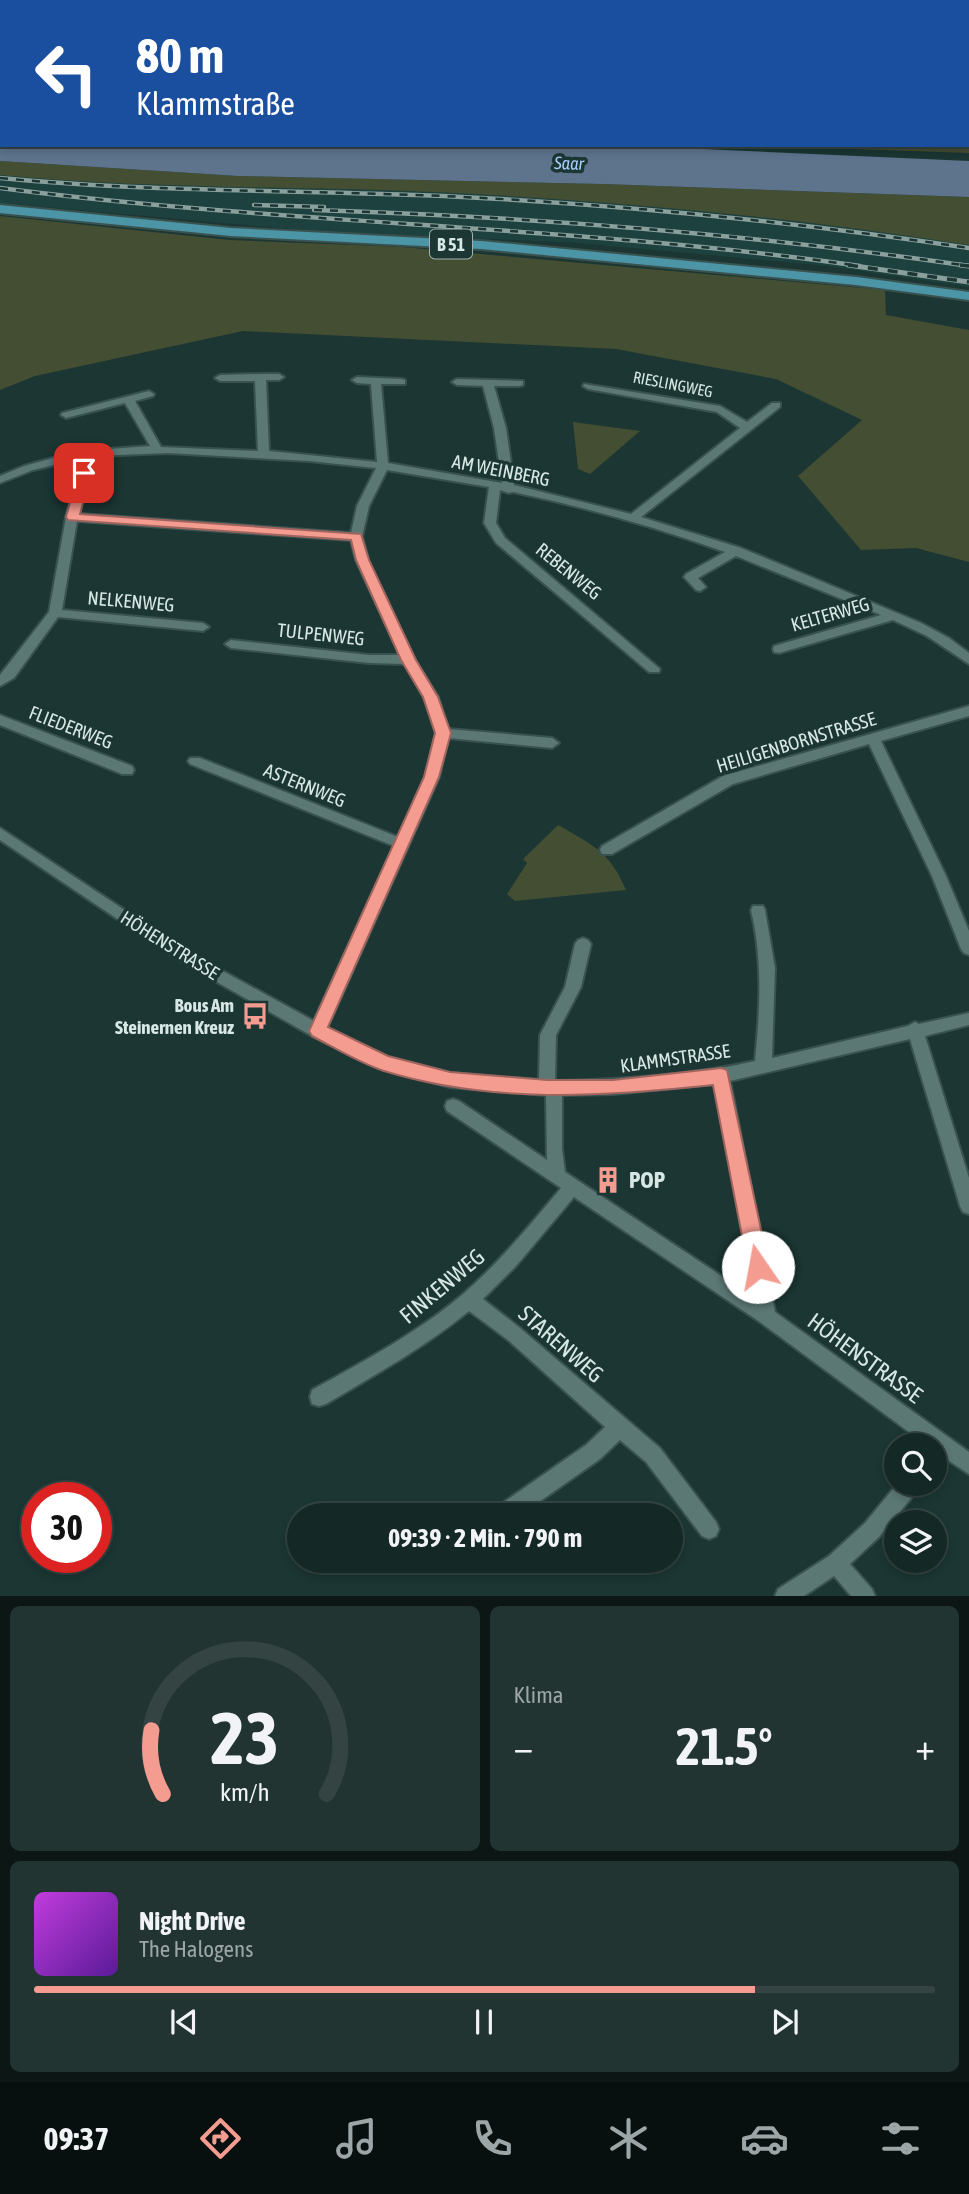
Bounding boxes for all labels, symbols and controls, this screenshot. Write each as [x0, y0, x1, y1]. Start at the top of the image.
text: 80 m [136, 27, 224, 83]
icon: left [21, 28, 112, 119]
text: Klammstraße [136, 85, 295, 122]
water label: Saar [553, 152, 585, 174]
road number: B 51 [430, 230, 472, 258]
street label: RIESLINGWEG [632, 367, 714, 401]
pin [54, 443, 114, 503]
street label: AM WEINBERG [450, 450, 552, 490]
icon: arrive [65, 454, 103, 492]
street label: REBENWEG [532, 538, 606, 604]
street label: NELKENWEG [87, 586, 175, 616]
street label: KELTERWEG [788, 592, 872, 636]
street label: TULPENWEG [276, 618, 366, 650]
street label: FLIEDERWEG [26, 701, 116, 753]
street label: HEILIGENBORNSTRASSE [714, 707, 878, 777]
street label: ASTERNWEG [261, 759, 349, 811]
street label: HÖHENSTRASSE [117, 906, 223, 984]
place label: Bous Am Steinernen Kreuz [115, 994, 234, 1038]
bus stop icon: Bous Am Steinernen Kreuz [240, 1001, 270, 1031]
street label: KLAMMSTRASSE [619, 1039, 731, 1077]
building icon: POP [593, 1165, 623, 1195]
place label: POP [629, 1167, 665, 1193]
position arrow [721, 1230, 795, 1304]
street label: FINKENWEG [395, 1243, 489, 1329]
street label: STARENWEG [513, 1300, 609, 1388]
street label: HÖHENSTRASSE [803, 1308, 927, 1408]
map controls [884, 1433, 947, 1573]
button: search [884, 1433, 947, 1496]
speed limit sign: 30 [21, 1482, 112, 1573]
button: layers [884, 1510, 947, 1573]
text: 09:39 · 2 Min. · 790 m [388, 1523, 582, 1553]
text: Klima [514, 1682, 563, 1708]
text: 23 [211, 1697, 279, 1780]
text: 21.5° [676, 1716, 773, 1776]
text: − [514, 1725, 533, 1768]
text: + [915, 1725, 935, 1768]
text: km/h [220, 1778, 270, 1806]
text: Night Drive [139, 1906, 246, 1936]
text: The Halogens [139, 1936, 253, 1962]
icon: previous [165, 2003, 203, 2041]
icon: pause [465, 2003, 503, 2041]
icon: next [766, 2003, 804, 2041]
icon: directions [196, 2114, 245, 2163]
icon: music [332, 2114, 381, 2163]
icon: phone [468, 2114, 517, 2163]
icon: climate [604, 2114, 653, 2163]
icon: car [740, 2114, 789, 2163]
icon: filters [876, 2114, 925, 2163]
text: 09:37 [44, 2120, 109, 2157]

